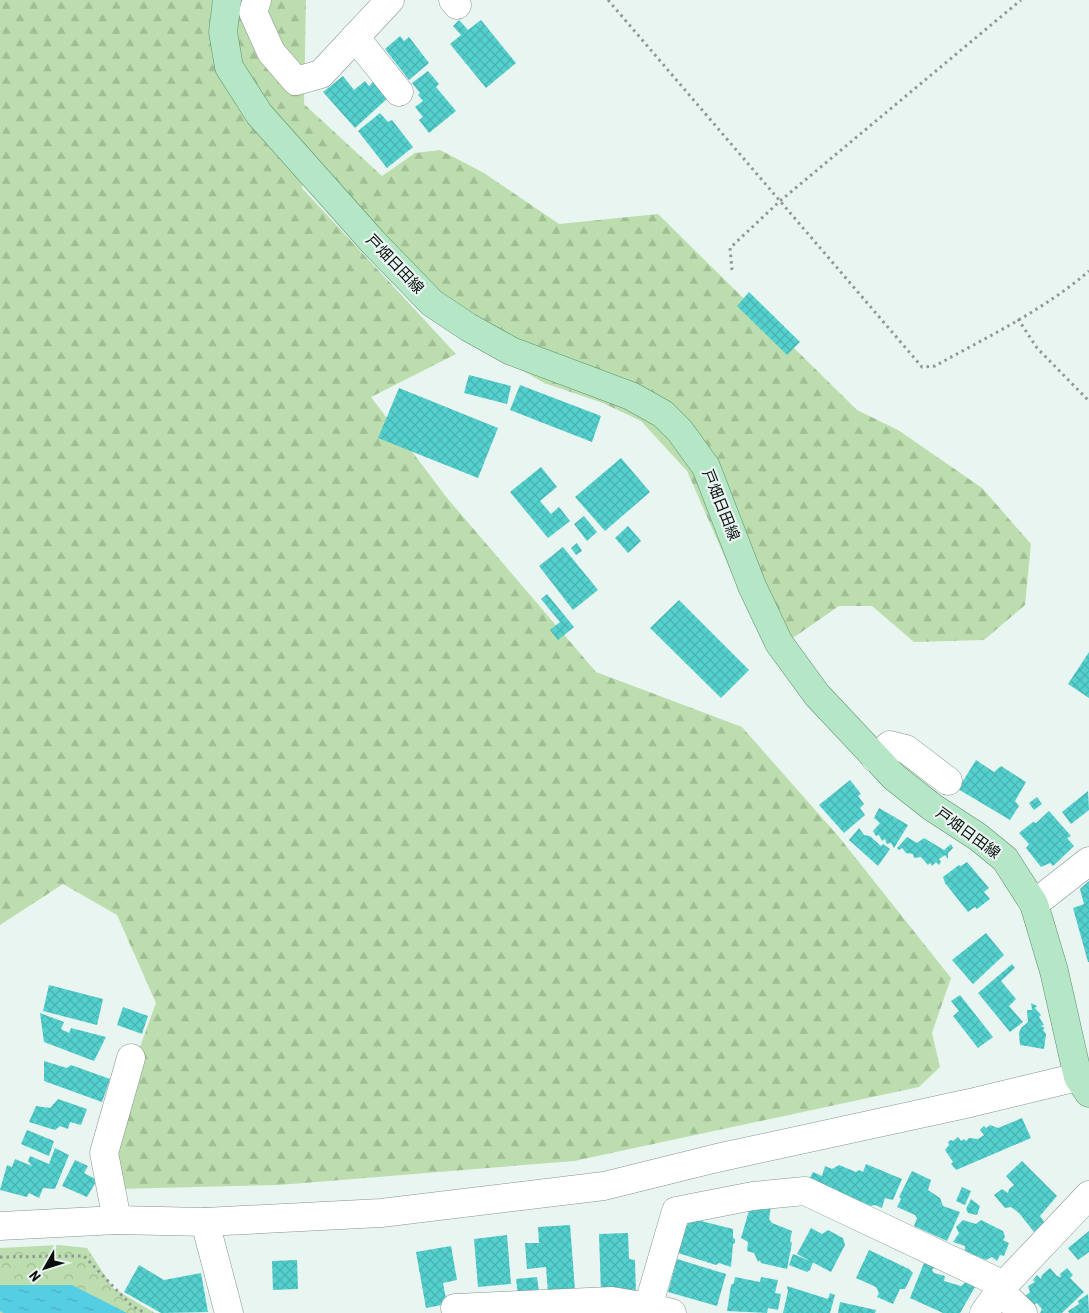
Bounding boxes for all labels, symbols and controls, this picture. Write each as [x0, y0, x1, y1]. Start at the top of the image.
street label: 戸畑日田線 [362, 231, 428, 297]
street label: 戸畑日田線 [699, 467, 743, 543]
street label: 戸畑日田線 [932, 804, 1004, 862]
north arrow [20, 1243, 70, 1293]
text: N [26, 1268, 44, 1285]

